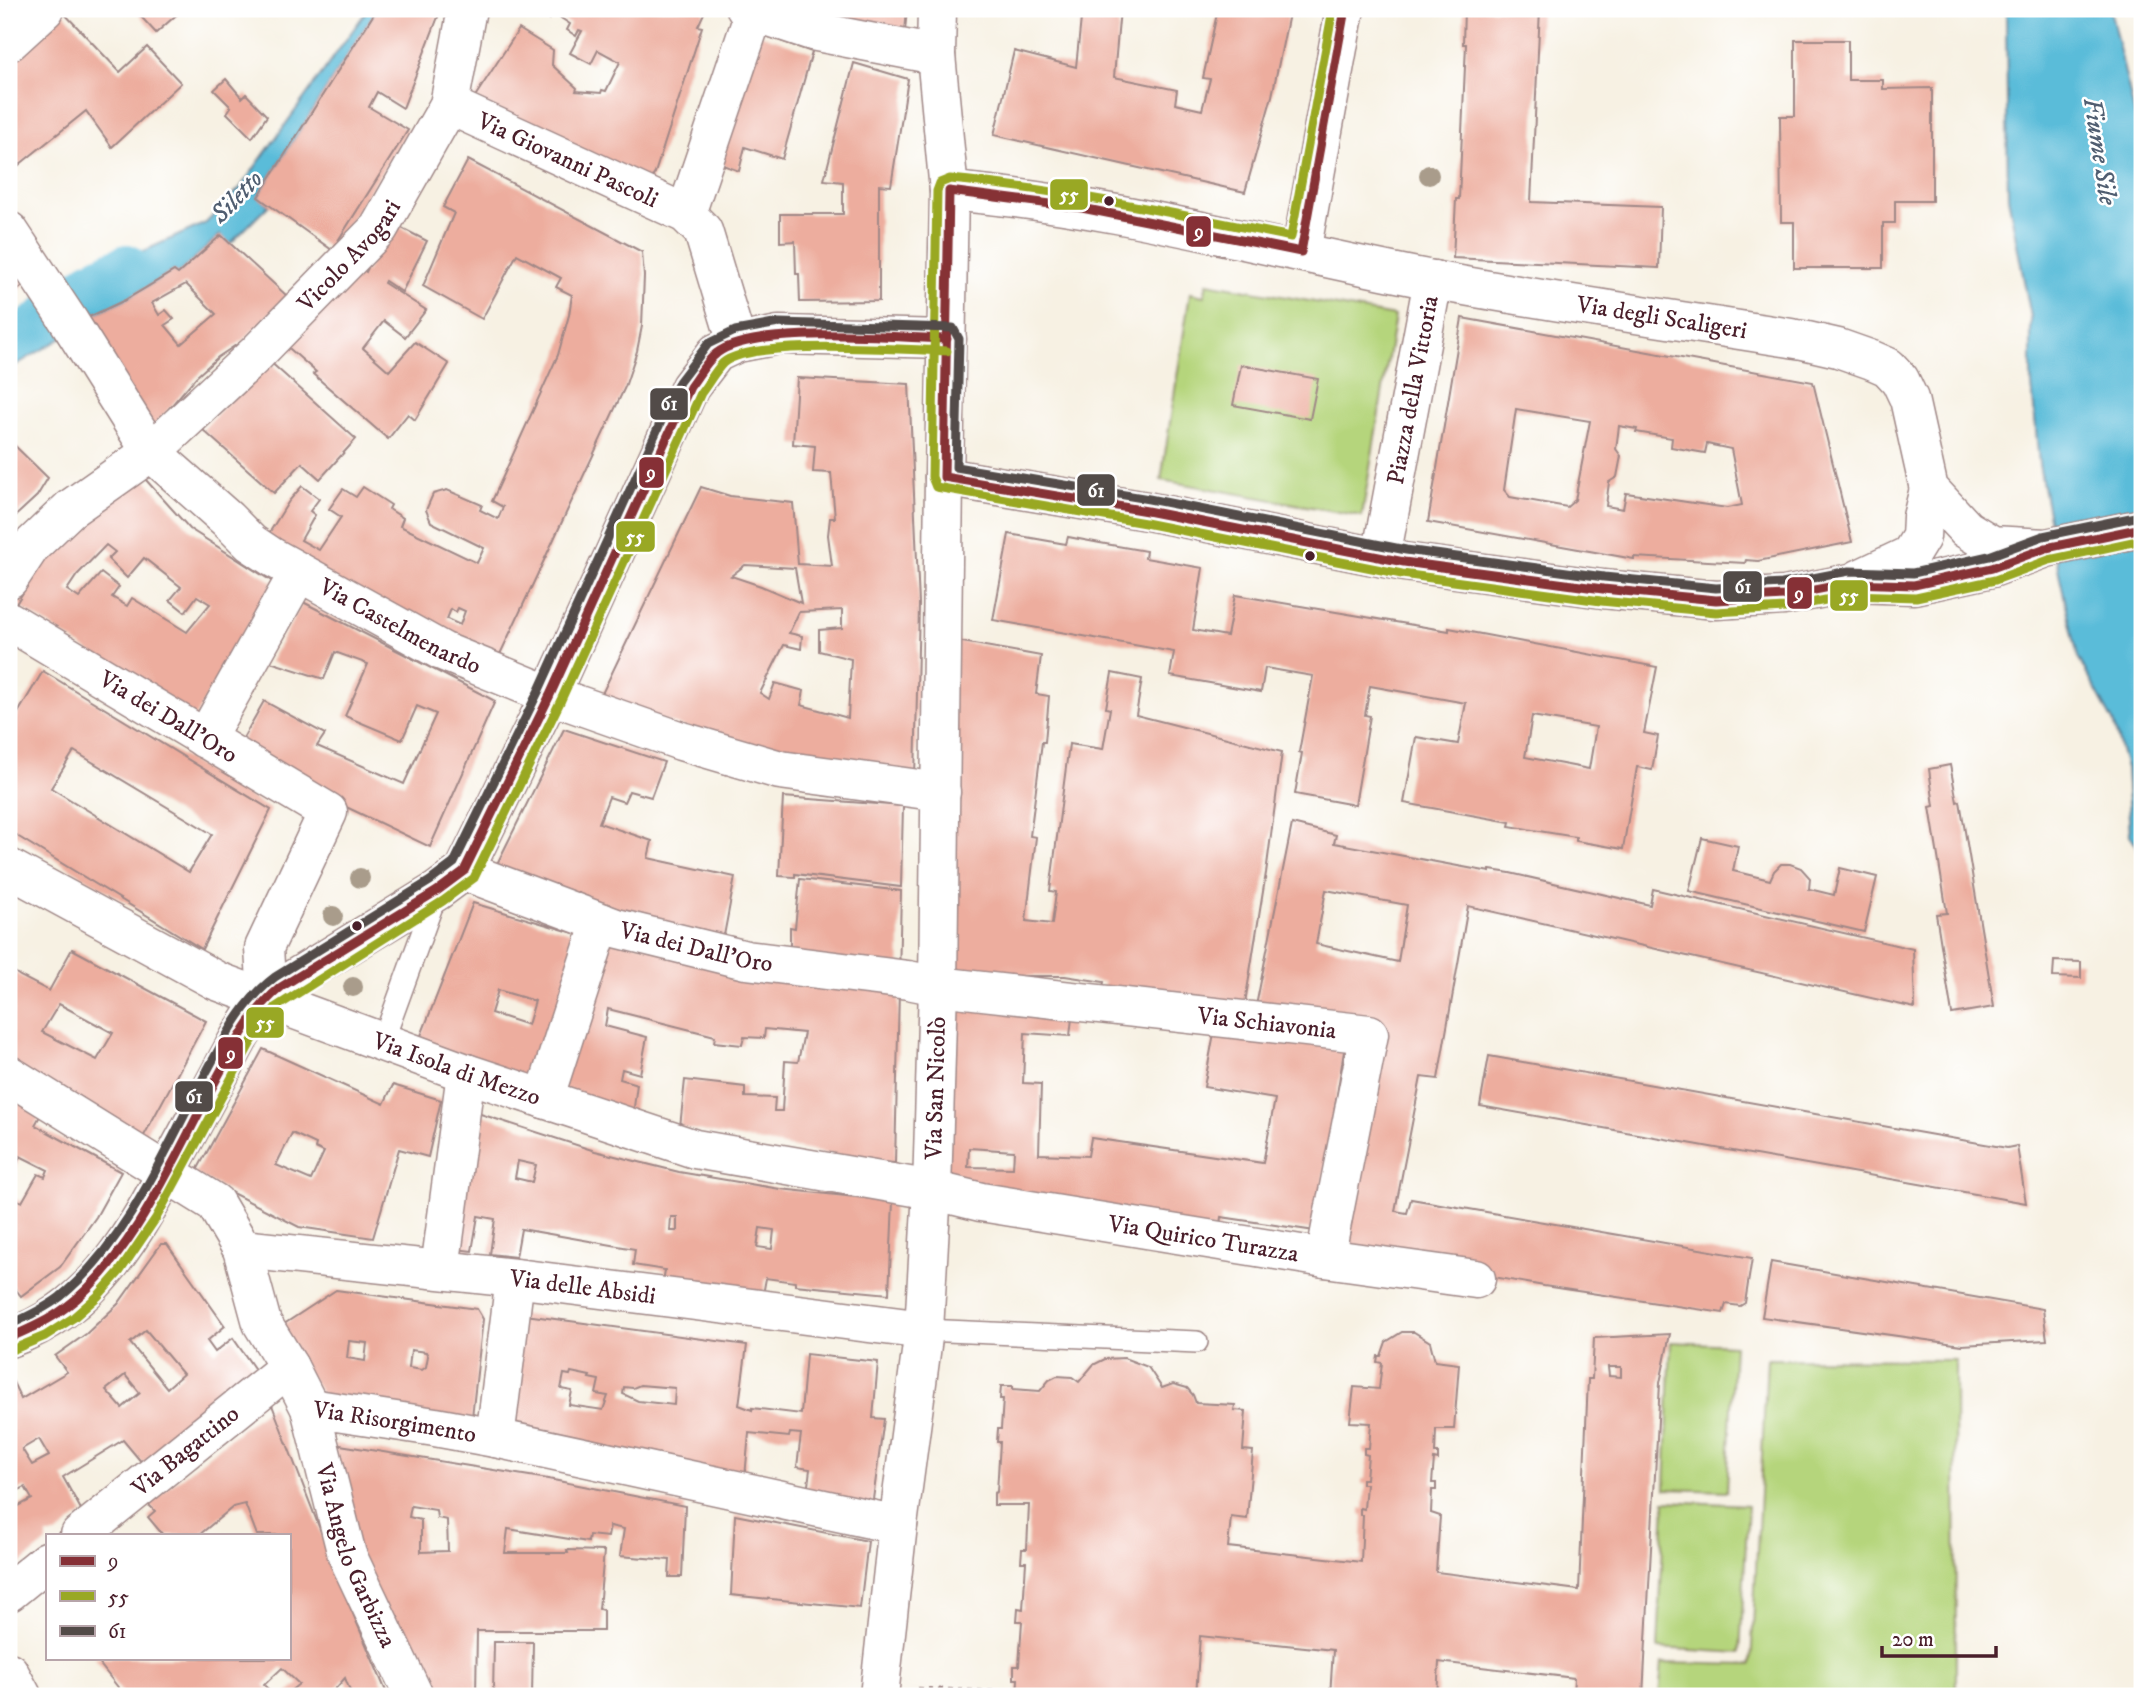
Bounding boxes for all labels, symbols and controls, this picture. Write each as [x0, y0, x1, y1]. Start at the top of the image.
water label: Fiume Sile [2075, 95, 2124, 208]
street label: Via Giovanni Pascoli [471, 106, 663, 215]
water label: Siletto [203, 163, 271, 232]
line badge: 55 [1049, 178, 1089, 211]
text: 55 [1059, 184, 1079, 207]
unlabelled marker [1102, 194, 1116, 208]
street label: Vicolo Avogari [291, 195, 408, 319]
line badge: 9 [1185, 215, 1212, 248]
text: 9 [1192, 221, 1204, 244]
street label: Via degli Scaligeri [1574, 290, 1749, 346]
street label: Piazza della Vittoria [1381, 292, 1446, 487]
line badge: 61 [649, 387, 689, 421]
text: 61 [661, 393, 677, 416]
line badge: 9 [638, 456, 665, 489]
text: 9 [644, 462, 656, 485]
line badge: 61 [1076, 473, 1116, 507]
text: 61 [1088, 480, 1104, 503]
line badge: 55 [615, 520, 656, 553]
text: 55 [625, 526, 645, 549]
unlabelled marker [1303, 549, 1317, 563]
line badge: 61 [1722, 570, 1763, 603]
street label: Via Castelmenardo [313, 572, 485, 681]
text: 61 [1735, 576, 1751, 599]
line badge: 9 [1786, 576, 1813, 610]
line badge: 55 [1829, 579, 1869, 612]
text: 9 [1792, 583, 1804, 606]
text: 55 [1839, 585, 1859, 608]
street label: Via dei Dall'Oro [93, 664, 243, 770]
street label: Via dei Dall'Oro [616, 915, 774, 979]
unlabelled marker [350, 919, 364, 933]
street label: Via Schiavonia [1195, 1001, 1339, 1046]
line badge: 55 [245, 1006, 285, 1039]
text: 55 [255, 1012, 275, 1035]
street label: Via San Nicolò [919, 1016, 953, 1161]
street label: Via Isola di Mezzo [367, 1025, 544, 1113]
line badge: 9 [217, 1036, 244, 1070]
text: 9 [224, 1043, 236, 1066]
line badge: 61 [174, 1080, 214, 1113]
text: 61 [186, 1086, 202, 1109]
street label: Via Quirico Turazza [1105, 1209, 1302, 1270]
street label: Via delle Absidi [507, 1263, 658, 1312]
street label: Via Risorgimento [310, 1395, 479, 1450]
street label: Via Bagattino [125, 1399, 246, 1504]
street label: Via Angelo Garbizza [308, 1459, 403, 1653]
legend [46, 1534, 290, 1660]
text: 9 [107, 1549, 118, 1575]
text: 55 [108, 1585, 129, 1611]
scale bar [1882, 1614, 1995, 1658]
text: 61 [108, 1619, 127, 1645]
text: 20 m [1892, 1627, 1934, 1653]

